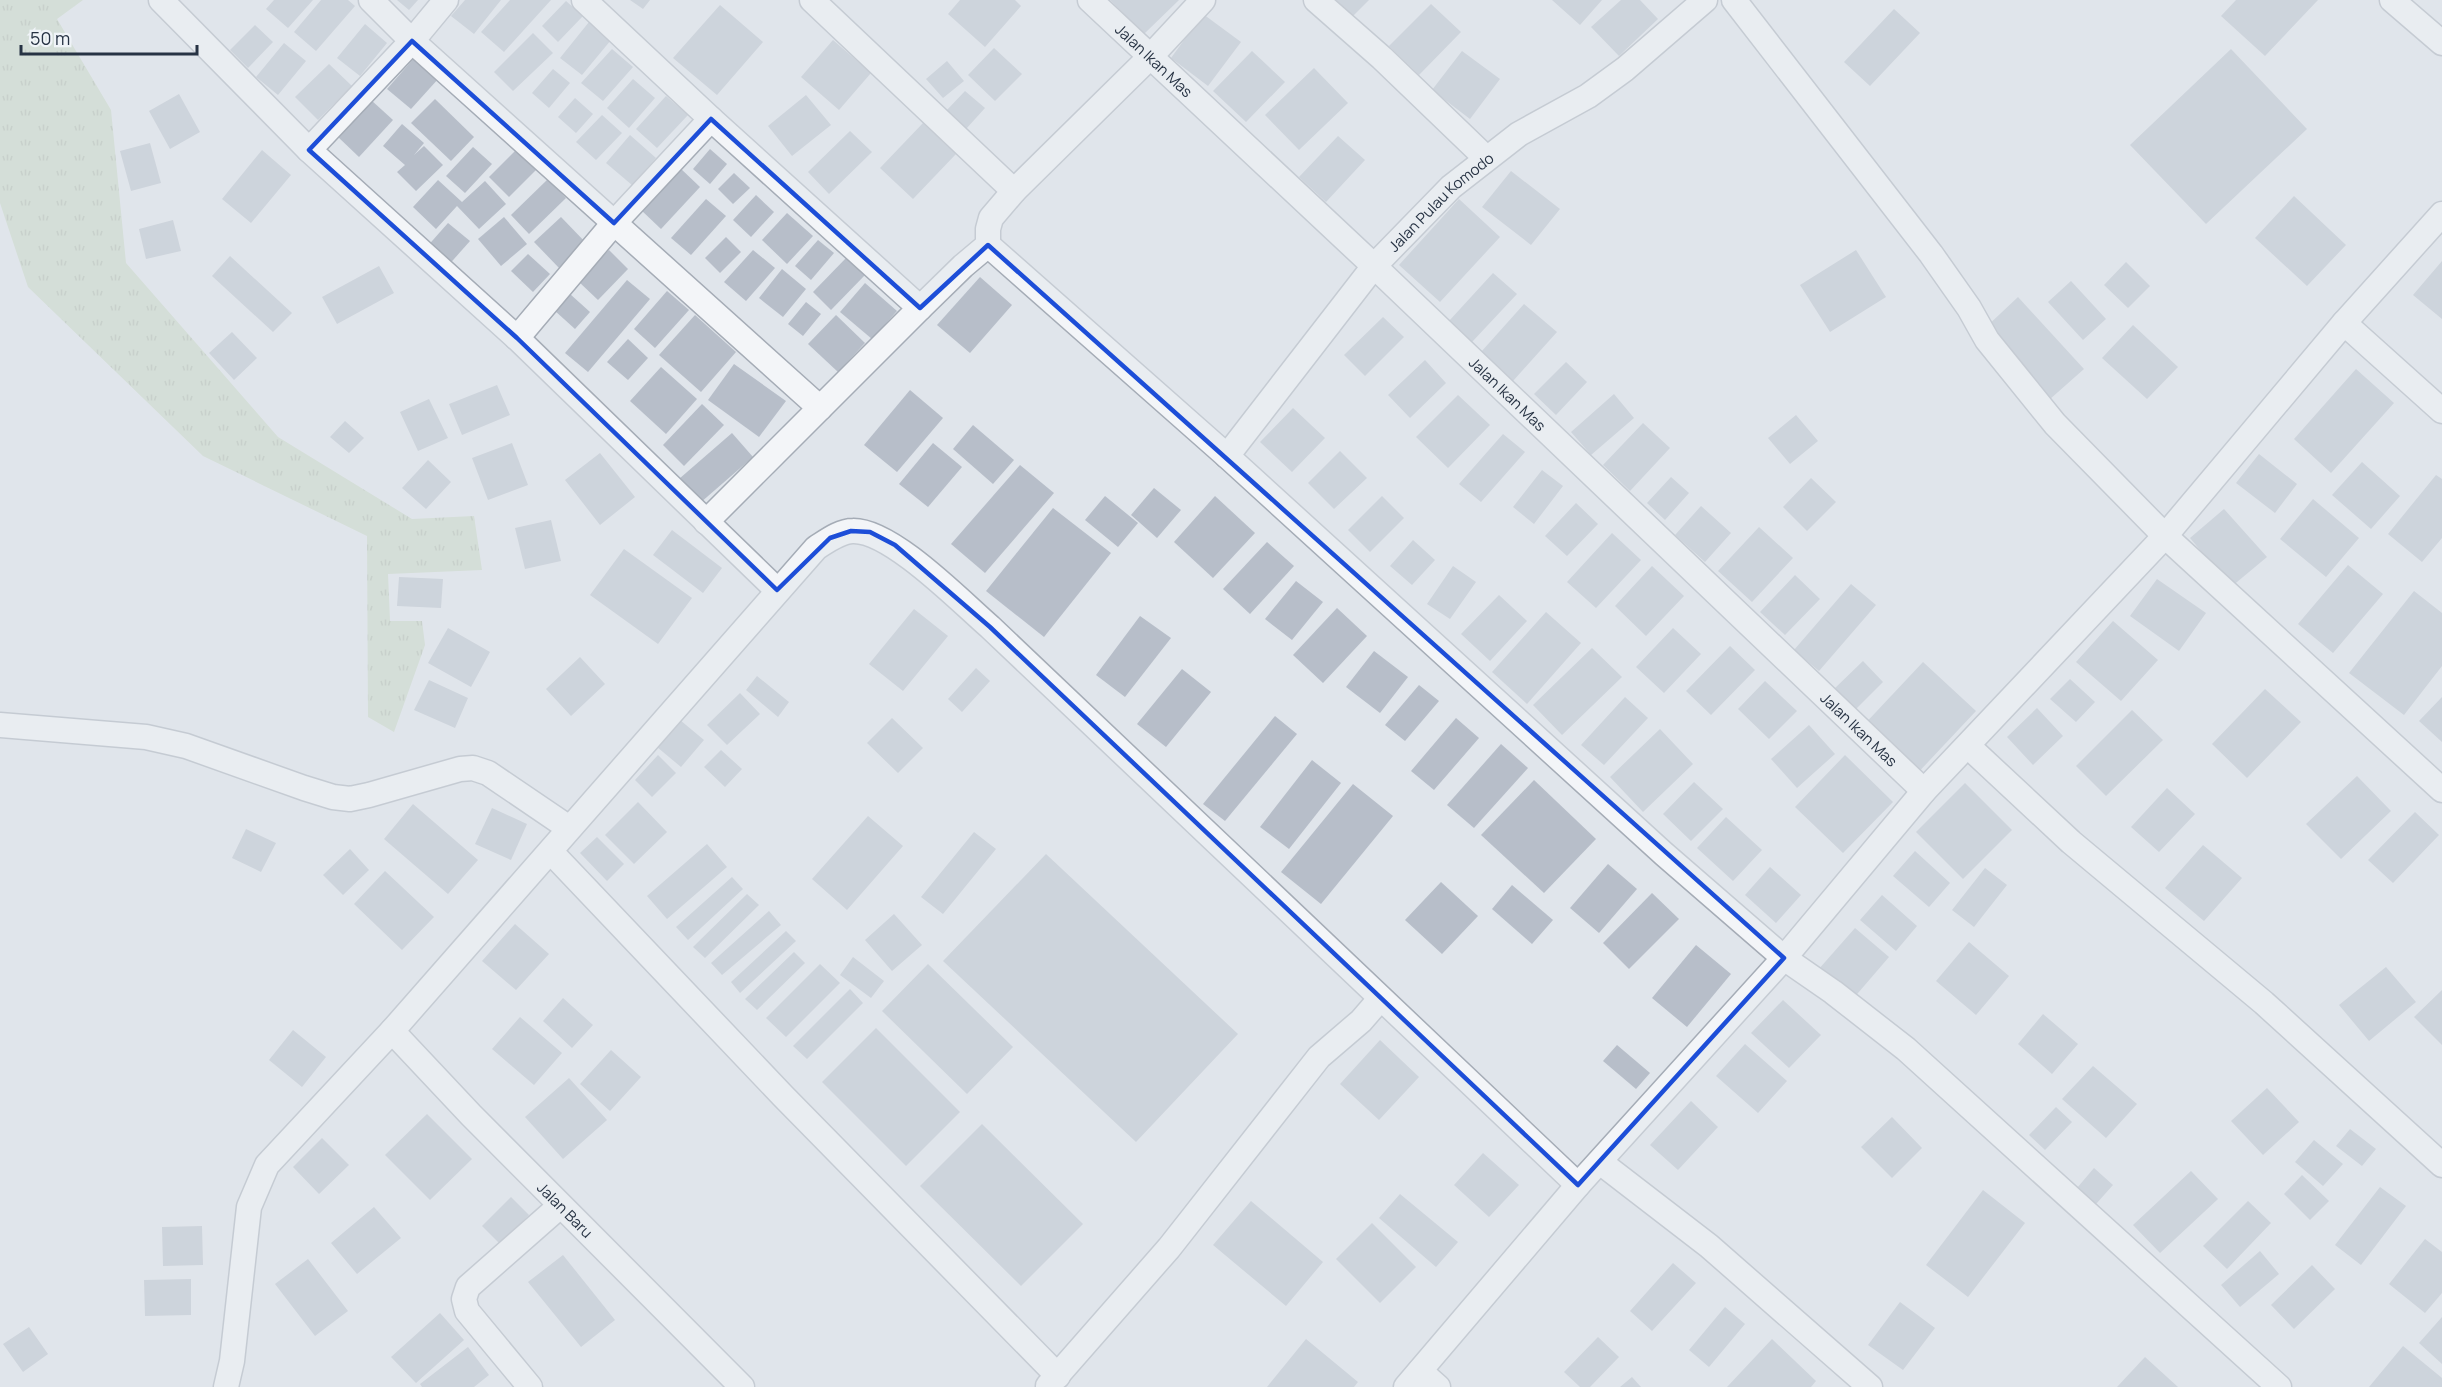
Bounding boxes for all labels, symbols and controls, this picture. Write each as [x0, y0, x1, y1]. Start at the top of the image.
scale bar [21, 18, 196, 56]
street label: Jalan Ikan Mas [1111, 19, 1198, 102]
text: 50 m [30, 26, 70, 50]
street label: Jalan Pulau Komodo [1383, 147, 1498, 256]
street label: Jalan Ikan Mas [1465, 352, 1551, 436]
street label: Jalan Ikan Mas [1816, 687, 1902, 771]
street label: Jalan Baru [533, 1177, 598, 1242]

